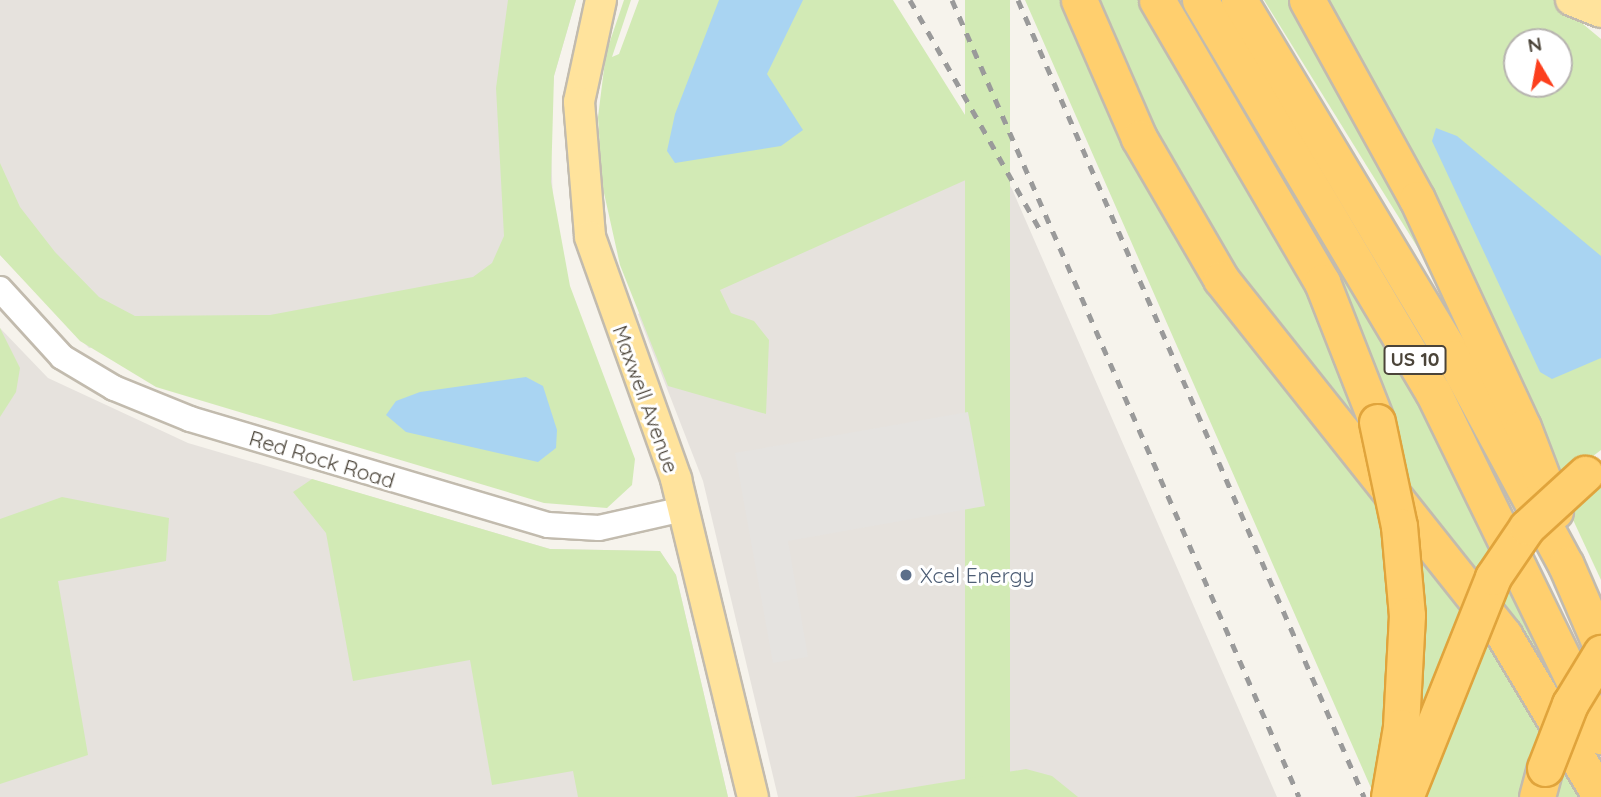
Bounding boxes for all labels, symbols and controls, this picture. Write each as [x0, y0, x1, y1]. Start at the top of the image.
north arrow [1503, 28, 1573, 98]
text: N [1526, 31, 1544, 57]
street label: Maxwell Avenue [608, 322, 684, 476]
road number: US 10 [1384, 344, 1446, 376]
street label: Red Rock Road [246, 425, 398, 493]
place label: Xcel Energy [920, 562, 1034, 588]
marker: Xcel Energy [898, 567, 914, 583]

